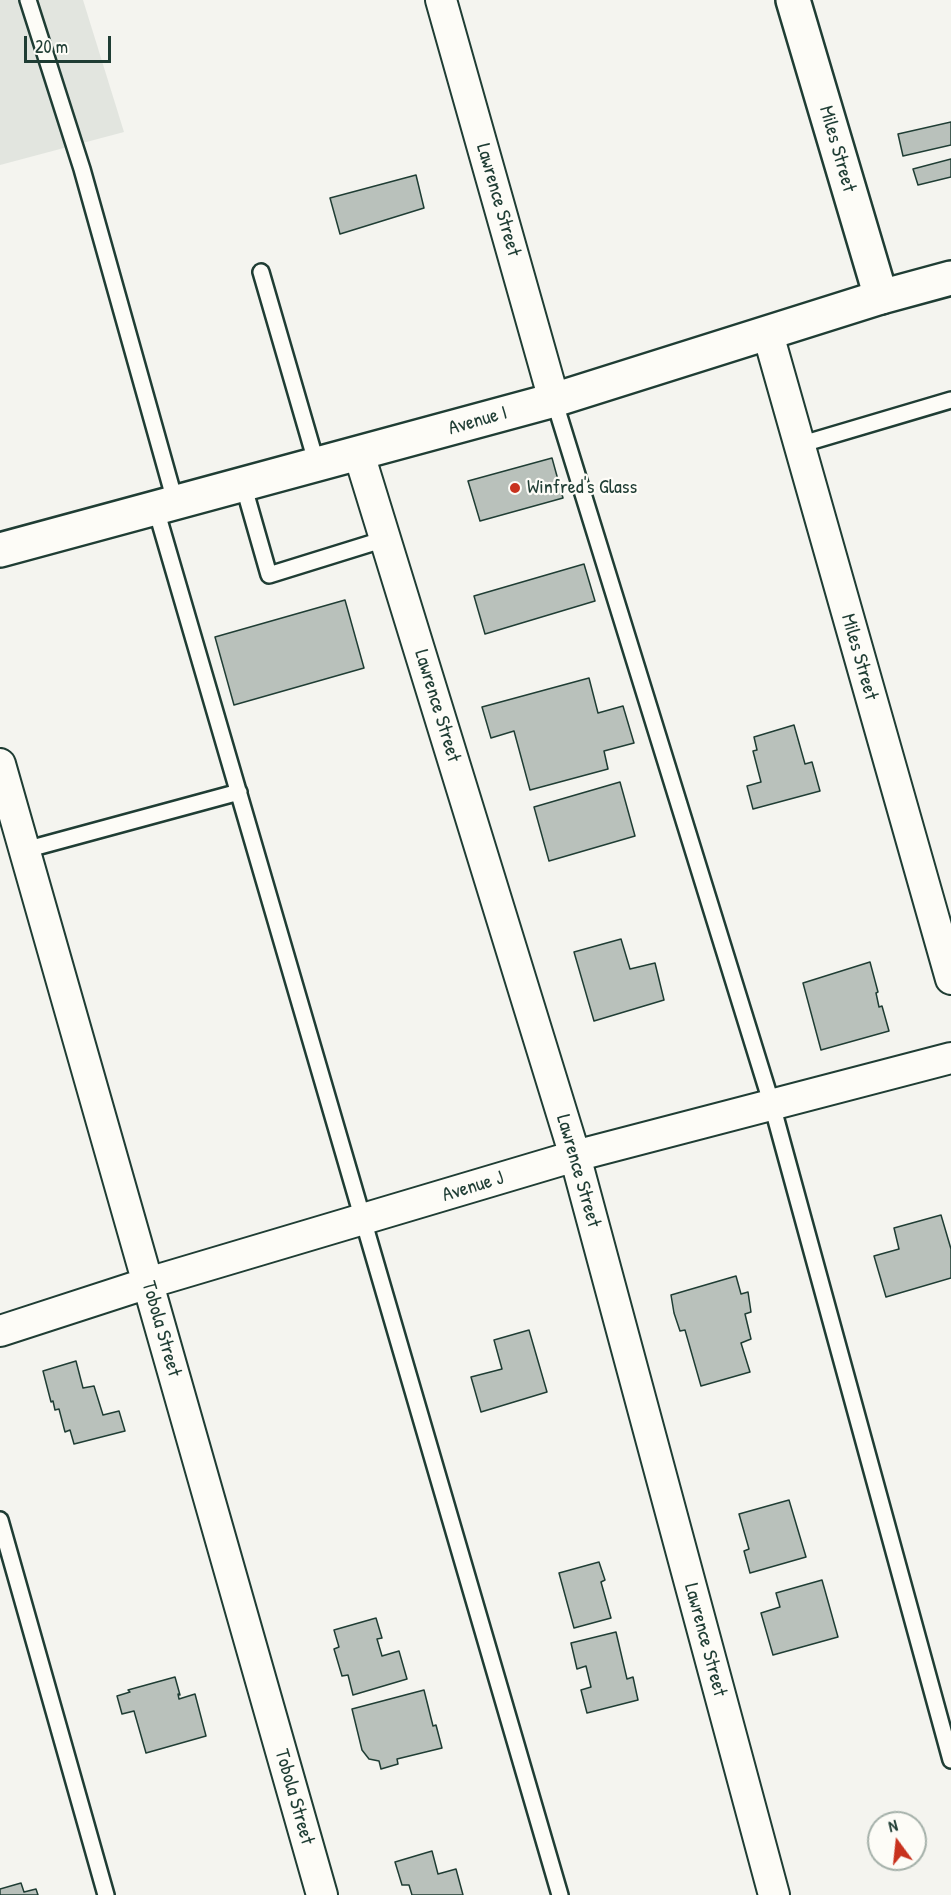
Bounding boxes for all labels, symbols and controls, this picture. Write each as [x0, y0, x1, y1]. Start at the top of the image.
scale bar [27, 24, 114, 62]
text: 20 m [35, 34, 68, 59]
street label: Miles Street [813, 103, 861, 195]
street label: Lawrence Street [470, 141, 526, 259]
street label: Avenue I [446, 401, 510, 441]
place label: Winfred's Glass [527, 476, 637, 500]
marker: Winfred's Glass [508, 481, 522, 495]
street label: Miles Street [835, 611, 883, 703]
street label: Lawrence Street [409, 647, 465, 765]
street label: Lawrence Street [550, 1112, 606, 1230]
street label: Avenue J [440, 1166, 506, 1208]
street label: Tobola Street [136, 1279, 186, 1379]
street label: Lawrence Street [678, 1581, 732, 1699]
street label: Tobola Street [269, 1747, 319, 1847]
north arrow [867, 1811, 927, 1871]
text: N [886, 1814, 900, 1837]

